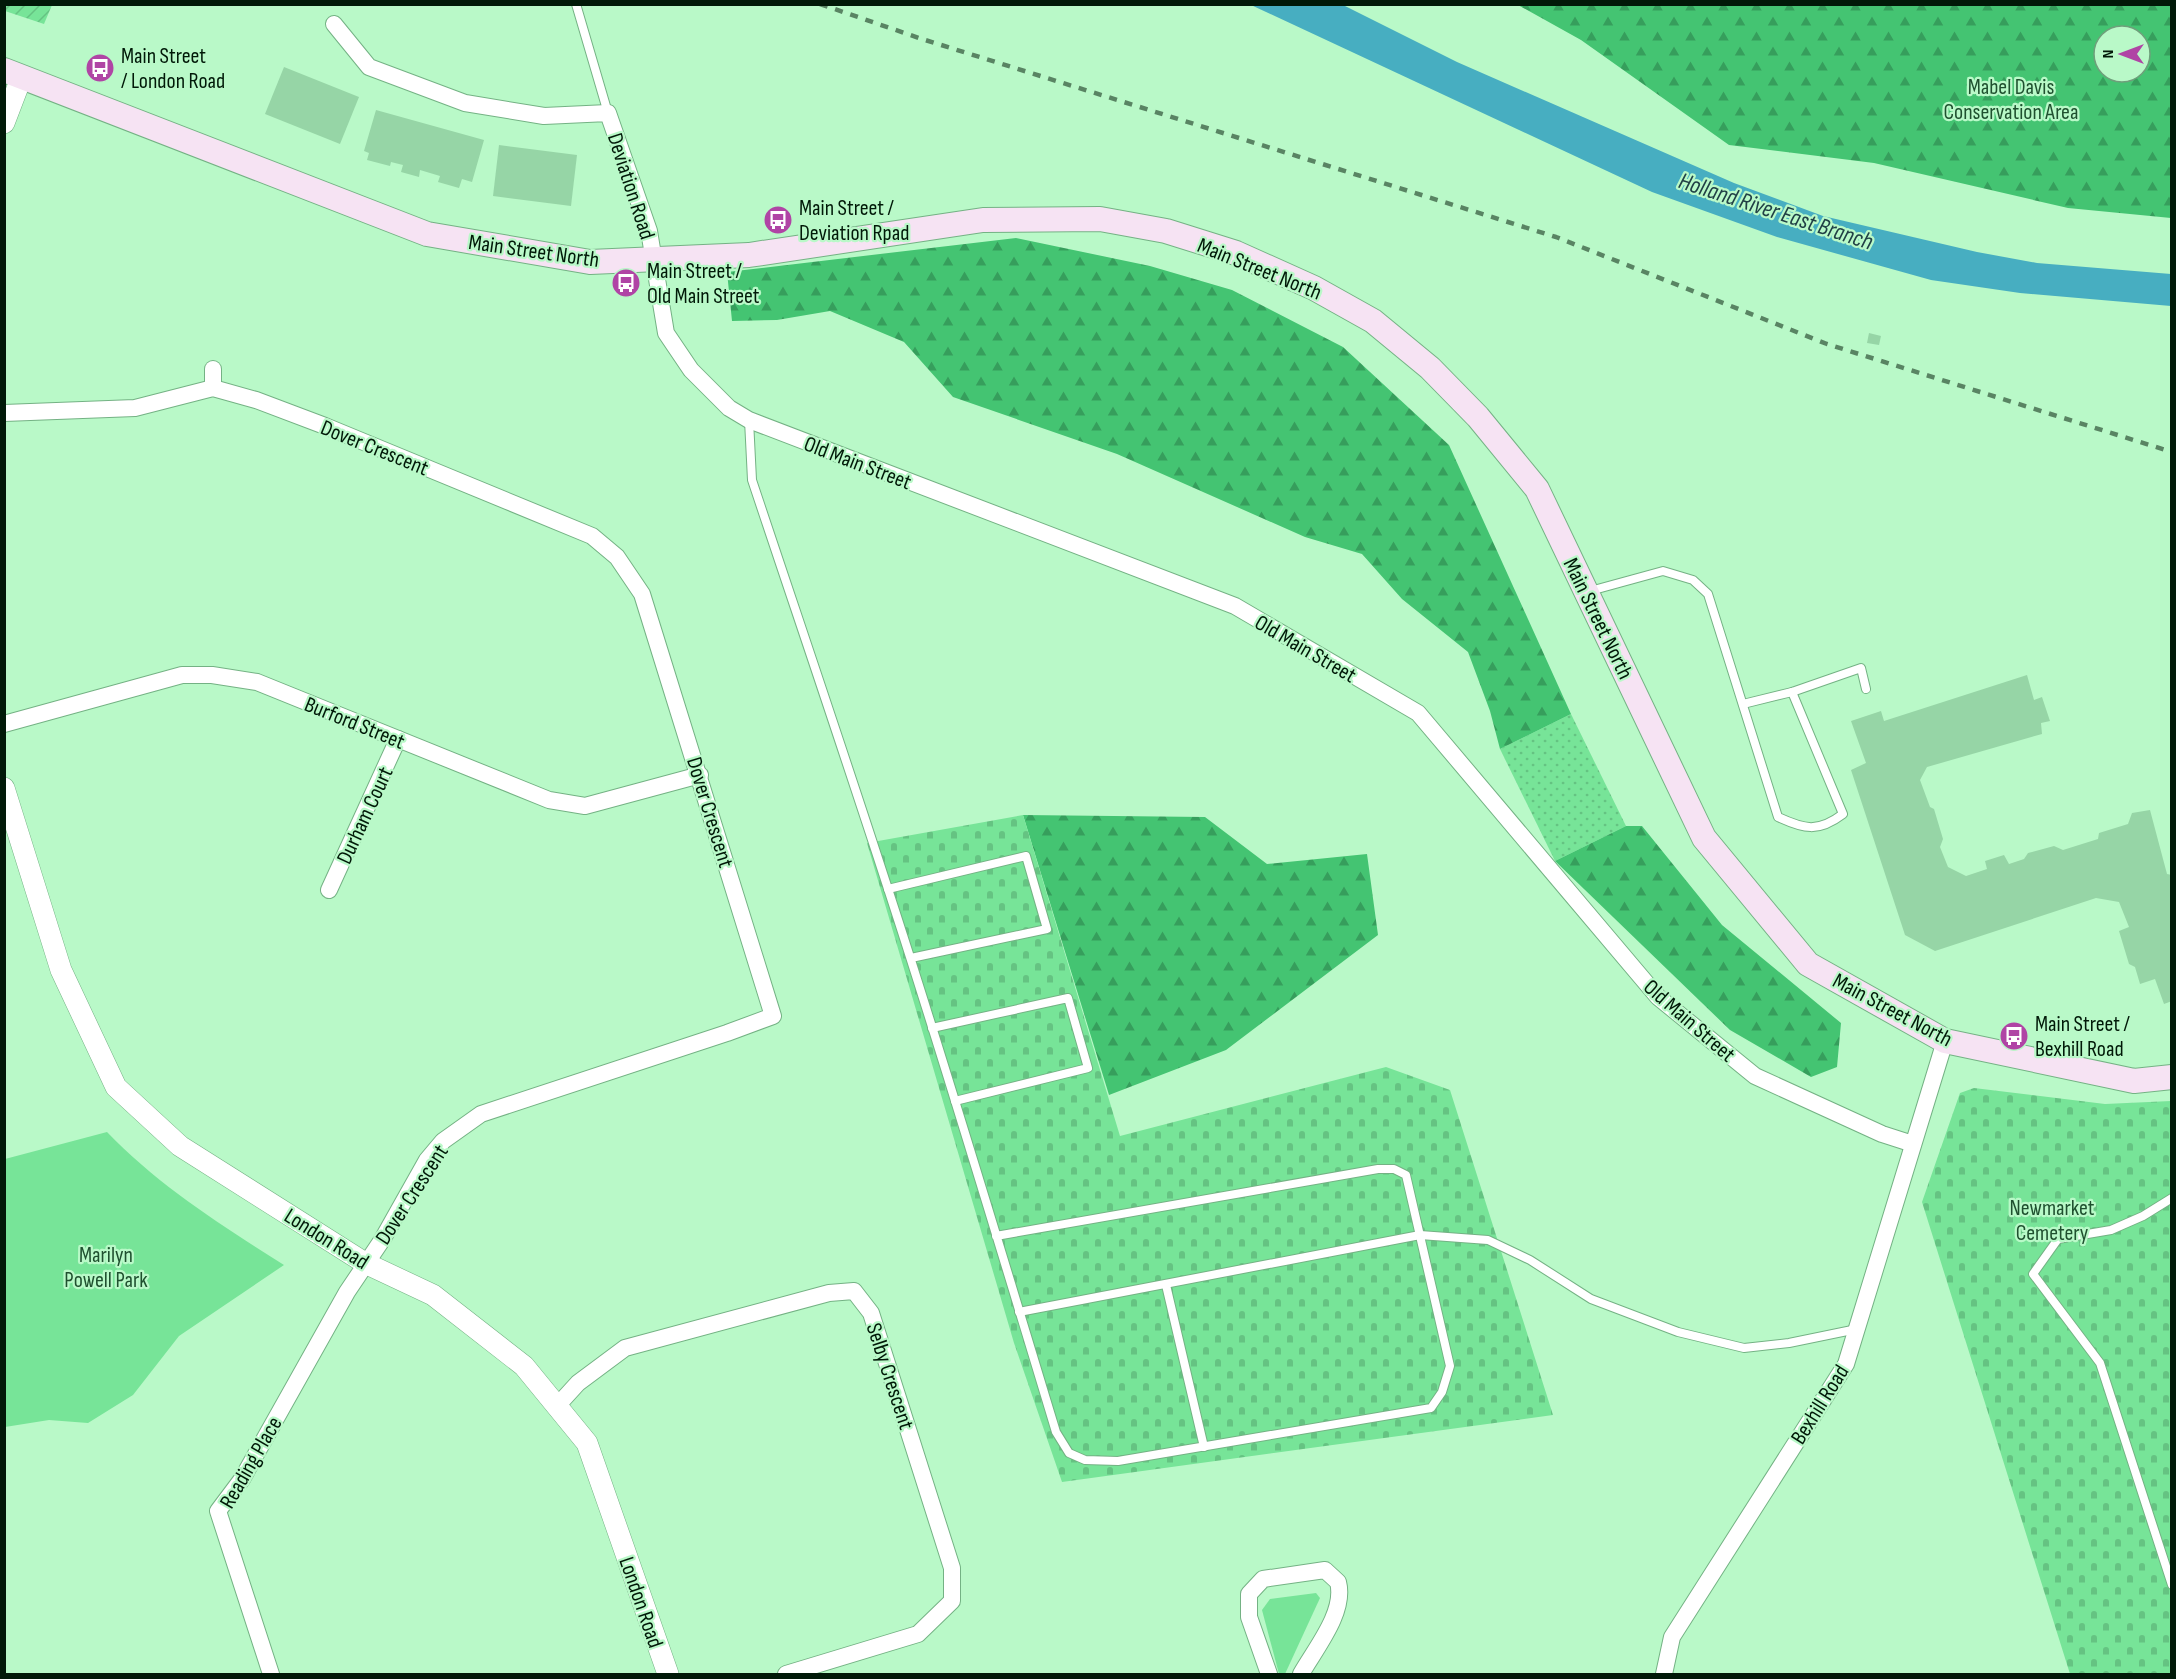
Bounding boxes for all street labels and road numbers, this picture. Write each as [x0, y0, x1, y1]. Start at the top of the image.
street label: Deviation Road [601, 130, 660, 243]
street label: Main Street North [467, 229, 601, 274]
street label: Main Street North [1193, 232, 1325, 307]
street label: Dover Crescent [317, 415, 433, 482]
street label: Old Main Street [800, 431, 915, 496]
street label: Main Street North [1557, 554, 1639, 684]
street label: Old Main Street [1250, 609, 1361, 689]
street label: Burford Street [300, 691, 409, 756]
street label: Dover Crescent [680, 754, 739, 871]
street label: Durham Court [331, 763, 400, 868]
street label: Main Street North [1828, 968, 1957, 1053]
street label: Old Main Street [1638, 974, 1741, 1068]
street label: Dover Crescent [370, 1139, 455, 1250]
street label: London Road [279, 1203, 373, 1276]
street label: Selby Crescent [860, 1320, 920, 1433]
street label: Bexhill Road [1785, 1360, 1855, 1450]
street label: Reading Place [214, 1412, 288, 1513]
street label: London Road [612, 1553, 669, 1651]

